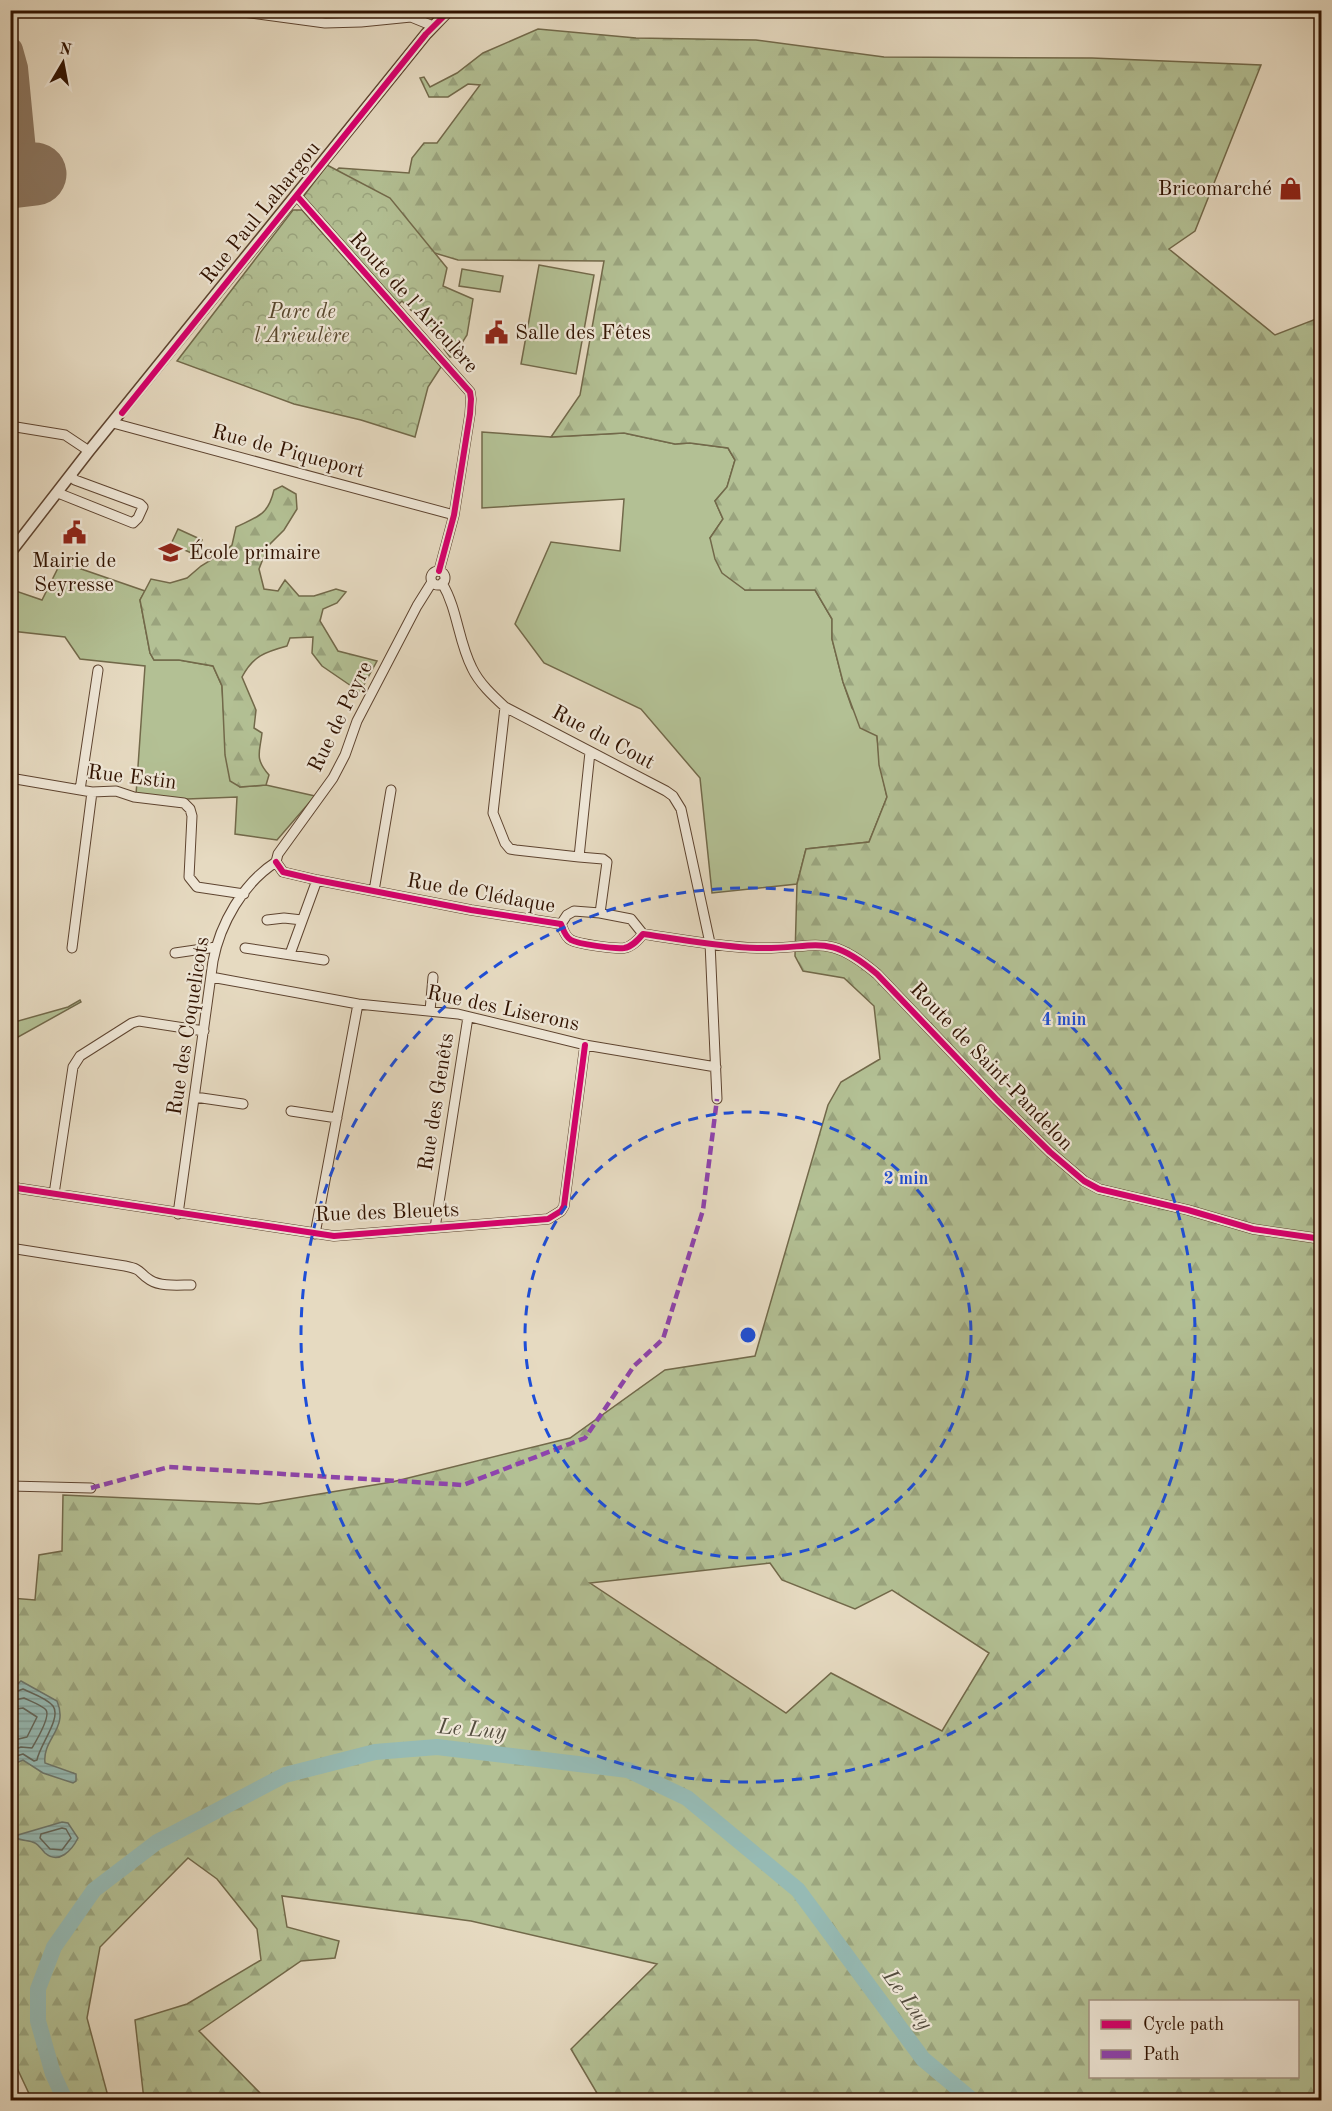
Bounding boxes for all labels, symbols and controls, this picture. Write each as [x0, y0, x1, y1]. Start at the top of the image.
north arrow [33, 33, 93, 93]
text: N [58, 41, 73, 59]
street label: Rue Paul Lahargou [197, 138, 325, 288]
shop icon: Bricomarché [1277, 176, 1303, 202]
place label: Bricomarché [1158, 179, 1272, 200]
street label: Route de l'Arieulère [344, 229, 482, 377]
park label: Parc de l'Arieulère [254, 302, 350, 347]
public building icon: Salle des Fêtes [484, 320, 510, 346]
place label: Salle des Fêtes [515, 323, 651, 344]
street label: Rue de Piqueport [209, 422, 367, 482]
public building icon: Mairie de Seyresse [61, 520, 87, 546]
place label: École primaire [189, 539, 320, 564]
school or university icon: École primaire [158, 540, 184, 566]
place label: Mairie de Seyresse [32, 551, 116, 596]
street label: Rue de Peyre [305, 658, 377, 776]
street label: Rue du Cout [548, 702, 658, 774]
street label: Rue Estin [86, 762, 178, 794]
street label: Rue de Clédaque [405, 871, 557, 917]
street label: Rue des Coquelicots [164, 935, 214, 1117]
street label: Route de Saint-Pandelon [905, 979, 1077, 1155]
street label: Rue des Liserons [425, 983, 581, 1035]
text: 4 min [1041, 1011, 1087, 1029]
street label: Rue des Genêts [416, 1031, 458, 1173]
text: 2 min [883, 1170, 929, 1188]
street label: Rue des Bleuets [314, 1200, 460, 1226]
centre of rings [738, 1325, 758, 1345]
water label: Le Luy [436, 1716, 508, 1744]
water label: Le Luy [877, 1965, 937, 2035]
legend [1089, 2000, 1299, 2078]
text: Cycle path [1143, 2016, 1224, 2034]
text: Path [1143, 2046, 1180, 2064]

